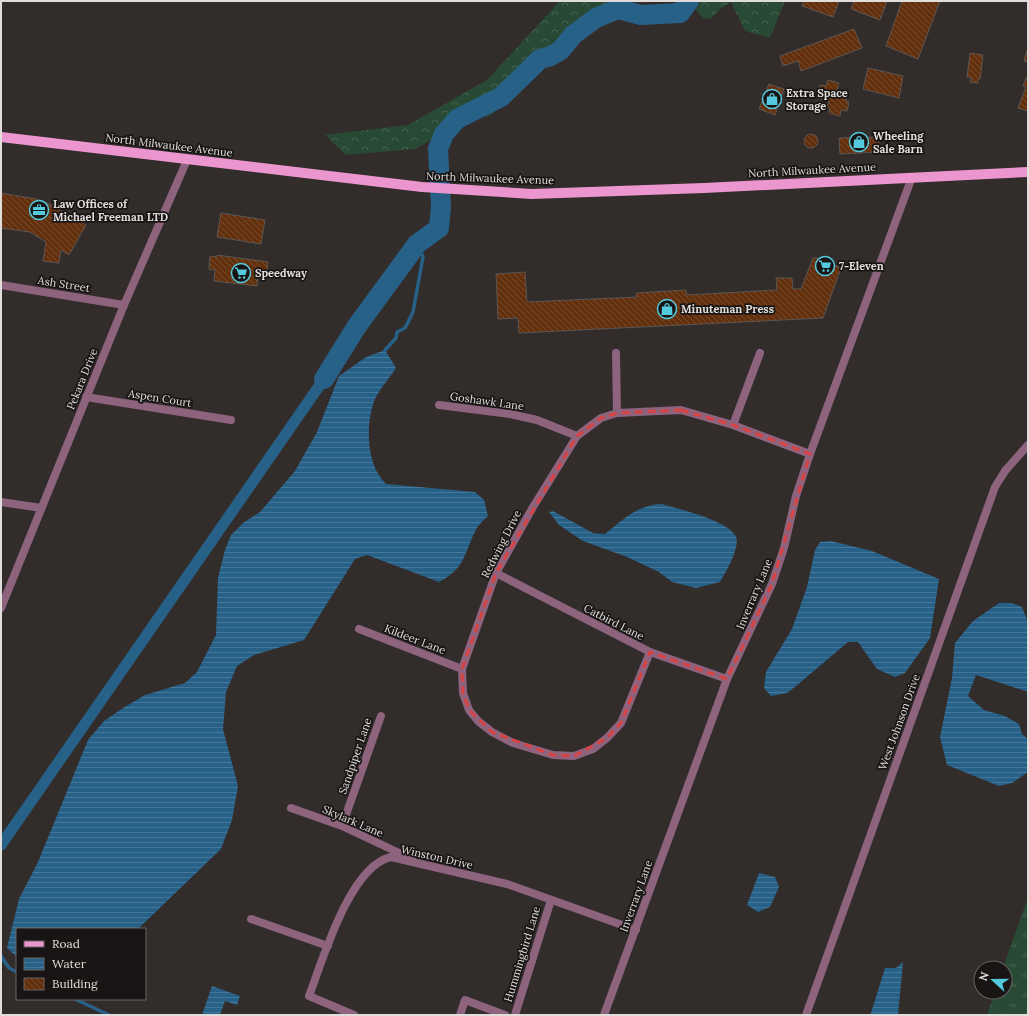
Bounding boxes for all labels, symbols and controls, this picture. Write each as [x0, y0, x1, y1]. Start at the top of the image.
place label: Extra Space Storage [786, 86, 848, 113]
shop icon: Extra Space Storage [761, 88, 783, 110]
place label: Wheeling Sale Barn [873, 129, 924, 156]
street label: North Milwaukee Avenue [105, 130, 234, 160]
shop icon: Wheeling Sale Barn [848, 131, 870, 153]
street label: North Milwaukee Avenue [748, 160, 876, 180]
street label: North Milwaukee Avenue [426, 169, 554, 187]
place label: Law Offices of Michael Freeman LTD [53, 197, 168, 224]
office icon: Law Offices of Michael Freeman LTD [28, 199, 50, 221]
supermarket icon: 7-Eleven [814, 255, 836, 277]
place label: 7-Eleven [839, 259, 884, 273]
supermarket icon: Speedway [230, 262, 252, 284]
place label: Speedway [255, 266, 308, 280]
street label: Ash Street [36, 273, 92, 295]
shop icon: Minuteman Press [656, 298, 678, 320]
place label: Minuteman Press [681, 302, 774, 316]
street label: Pekara Drive [63, 346, 101, 412]
street label: Aspen Court [126, 386, 193, 410]
street label: Goshawk Lane [449, 389, 525, 413]
street label: Redwing Drive [478, 508, 524, 580]
street label: Inverrary Lane [733, 557, 775, 631]
street label: Catbird Lane [581, 601, 647, 643]
street label: Kildeer Lane [382, 621, 448, 657]
street label: West Johnson Drive [875, 672, 923, 772]
street label: Sandpiper Lane [335, 716, 375, 796]
street label: Skylark Lane [320, 802, 386, 840]
street label: Winston Drive [400, 842, 474, 872]
street label: Inverrary Lane [617, 858, 655, 934]
street label: Hummingbird Lane [501, 904, 543, 1004]
legend [16, 928, 146, 1000]
text: Road [52, 936, 80, 951]
text: Water [52, 956, 87, 971]
north arrow [973, 960, 1013, 1000]
text: N [976, 969, 992, 983]
text: Building [52, 976, 98, 991]

